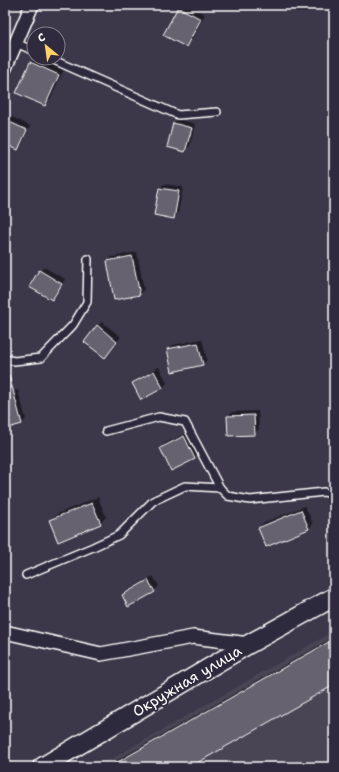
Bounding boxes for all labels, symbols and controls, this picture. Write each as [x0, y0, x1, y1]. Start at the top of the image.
north arrow [26, 26, 66, 66]
text: С [35, 29, 48, 46]
street label: Окружная улица [129, 640, 246, 721]

